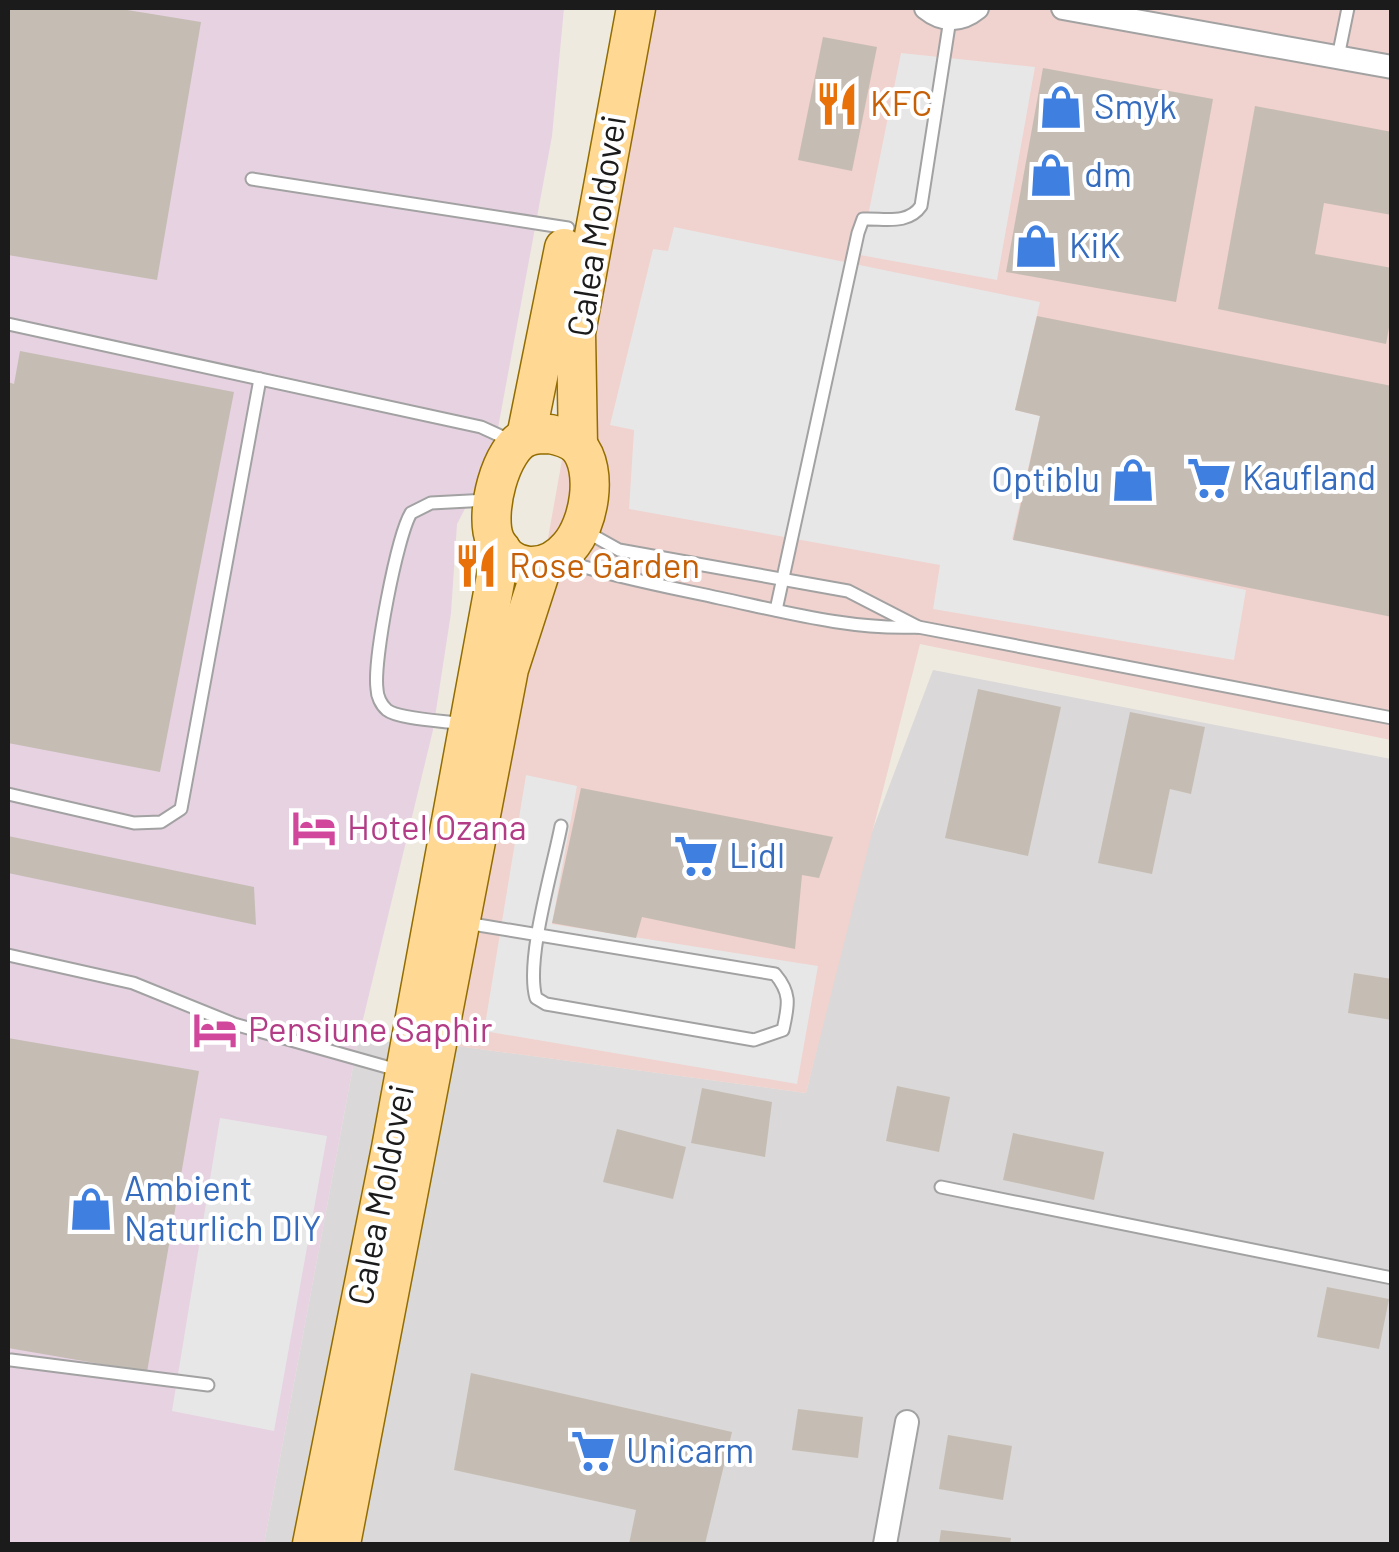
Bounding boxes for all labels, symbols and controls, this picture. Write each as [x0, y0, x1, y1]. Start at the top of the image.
restaurant icon: KFC [813, 80, 861, 128]
place label: KFC [870, 81, 932, 123]
shop icon: Smyk [1037, 83, 1085, 131]
place label: Smyk [1094, 84, 1177, 126]
street label: Calea Moldovei [557, 112, 633, 339]
shop icon: dm [1027, 151, 1075, 199]
place label: dm [1084, 152, 1132, 194]
shop icon: KiK [1012, 222, 1060, 270]
place label: KiK [1069, 223, 1121, 265]
supermarket icon: Kaufland [1185, 454, 1233, 502]
place label: Kaufland [1242, 455, 1376, 497]
shop icon: Optiblu [1109, 456, 1157, 504]
place label: Optiblu [991, 457, 1100, 499]
restaurant icon: Rose Garden [452, 542, 500, 590]
place label: Rose Garden [509, 543, 700, 585]
hotel icon: Hotel Ozana [290, 804, 338, 852]
place label: Hotel Ozana [347, 805, 527, 847]
supermarket icon: Lidl [672, 832, 720, 880]
place label: Lidl [729, 833, 785, 875]
hotel icon: Pensiune Saphir [191, 1006, 239, 1054]
place label: Pensiune Saphir [248, 1007, 493, 1049]
street label: Calea Moldovei [337, 1081, 421, 1308]
place label: Ambient Naturlich DIY [124, 1166, 321, 1248]
shop icon: Ambient Naturlich DIY [67, 1185, 115, 1233]
supermarket icon: Unicarm [569, 1427, 617, 1475]
place label: Unicarm [626, 1428, 754, 1470]

